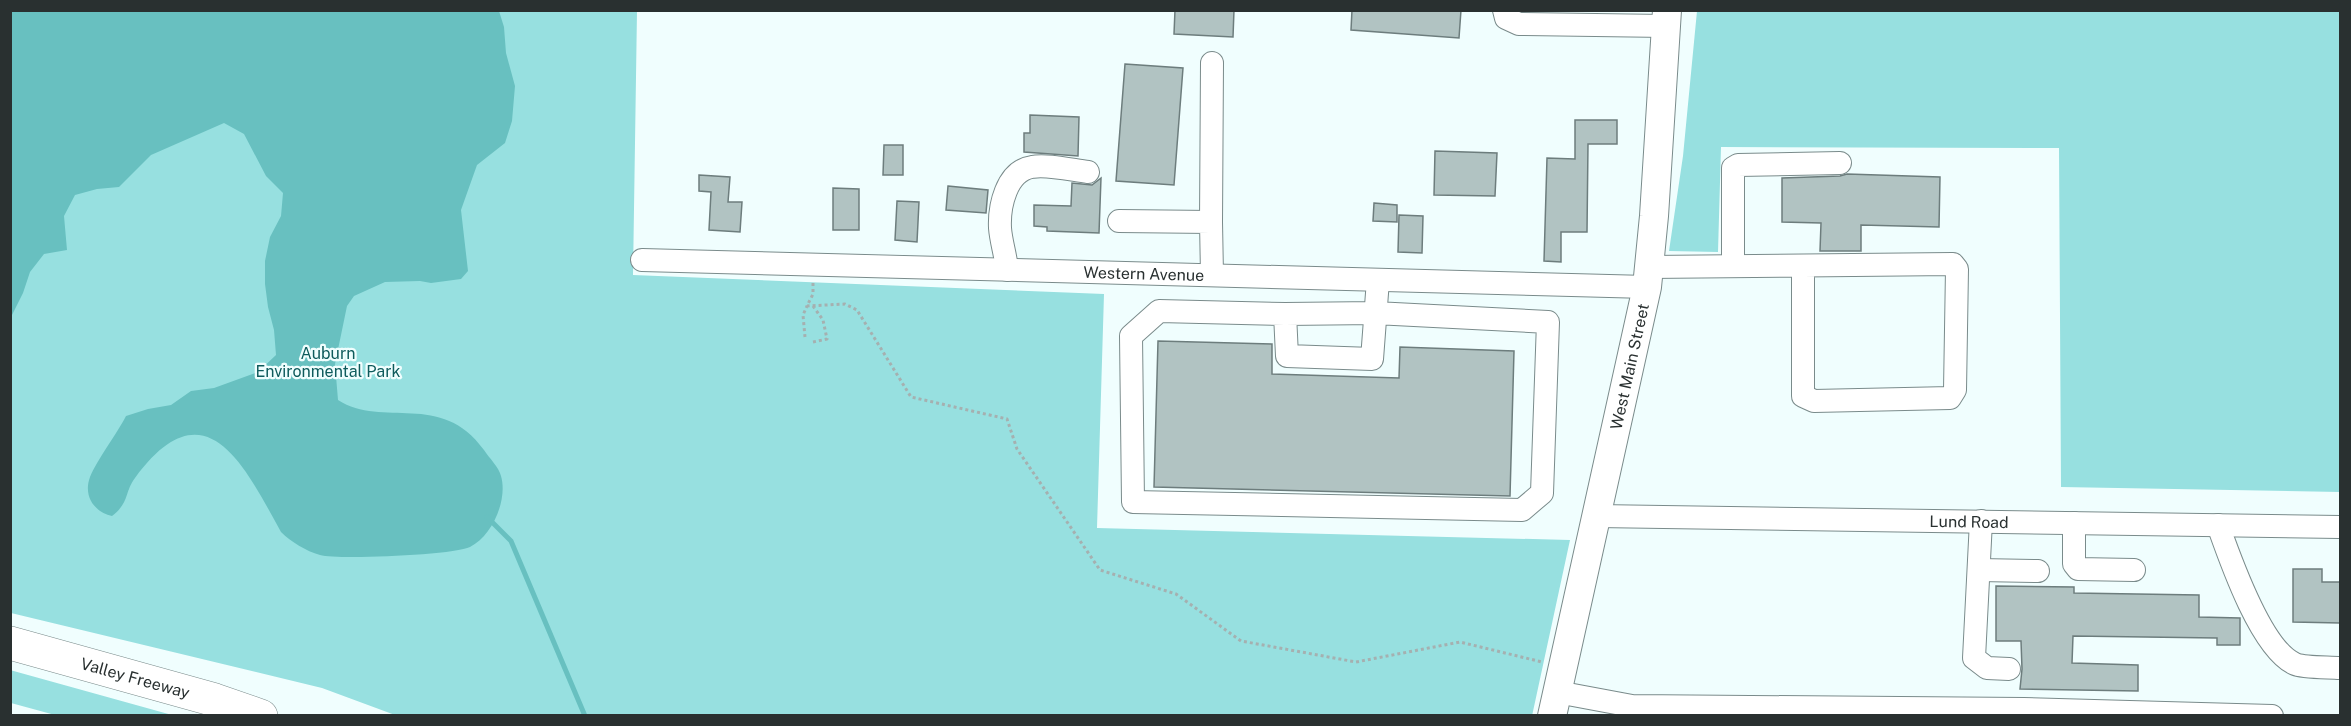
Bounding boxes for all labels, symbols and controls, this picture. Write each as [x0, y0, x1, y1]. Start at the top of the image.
street label: Western Avenue [1083, 263, 1205, 285]
street label: West Main Street [1607, 302, 1653, 431]
park label: Auburn Environmental Park [256, 344, 400, 381]
street label: Lund Road [1929, 512, 2009, 532]
street label: Valley Freeway [78, 654, 192, 703]

